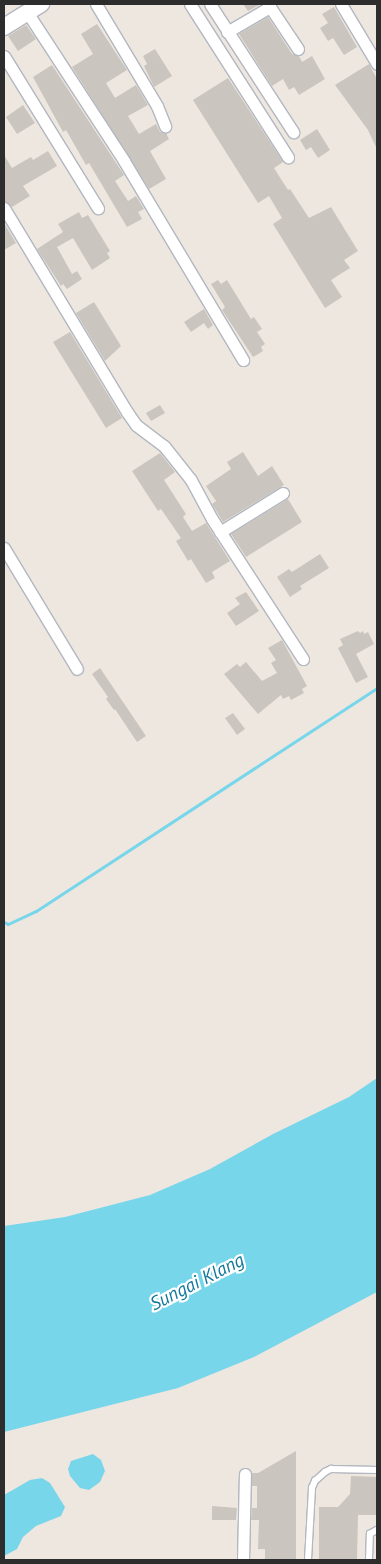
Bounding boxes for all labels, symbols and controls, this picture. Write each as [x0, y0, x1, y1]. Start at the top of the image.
water label: Sungai Klang [146, 1248, 248, 1316]

